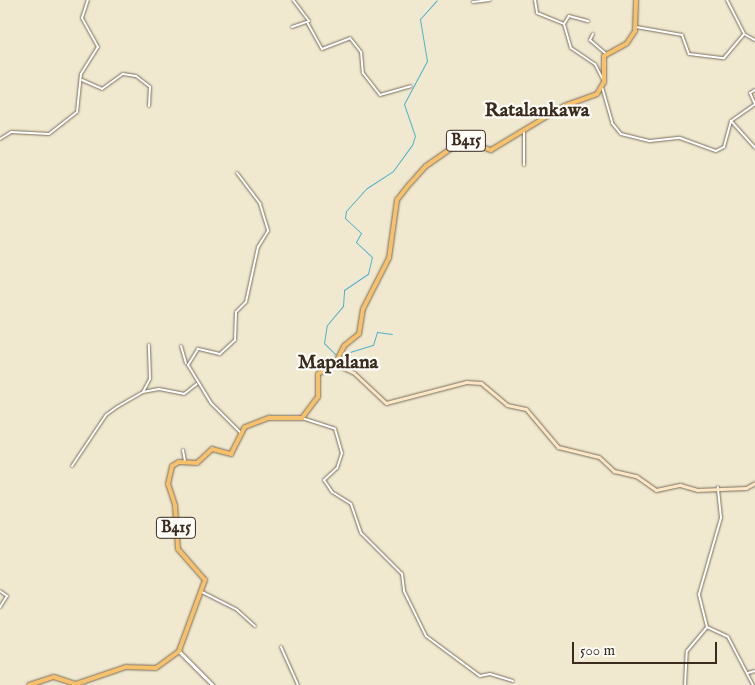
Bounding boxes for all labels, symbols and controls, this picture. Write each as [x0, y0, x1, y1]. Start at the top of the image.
district label: Ratalankawa [485, 98, 589, 122]
road number: B415 [445, 128, 487, 154]
district label: Mapalana [298, 350, 378, 374]
road number: B415 [155, 514, 197, 542]
scale bar [575, 632, 720, 664]
text: 500 m [580, 641, 615, 660]

